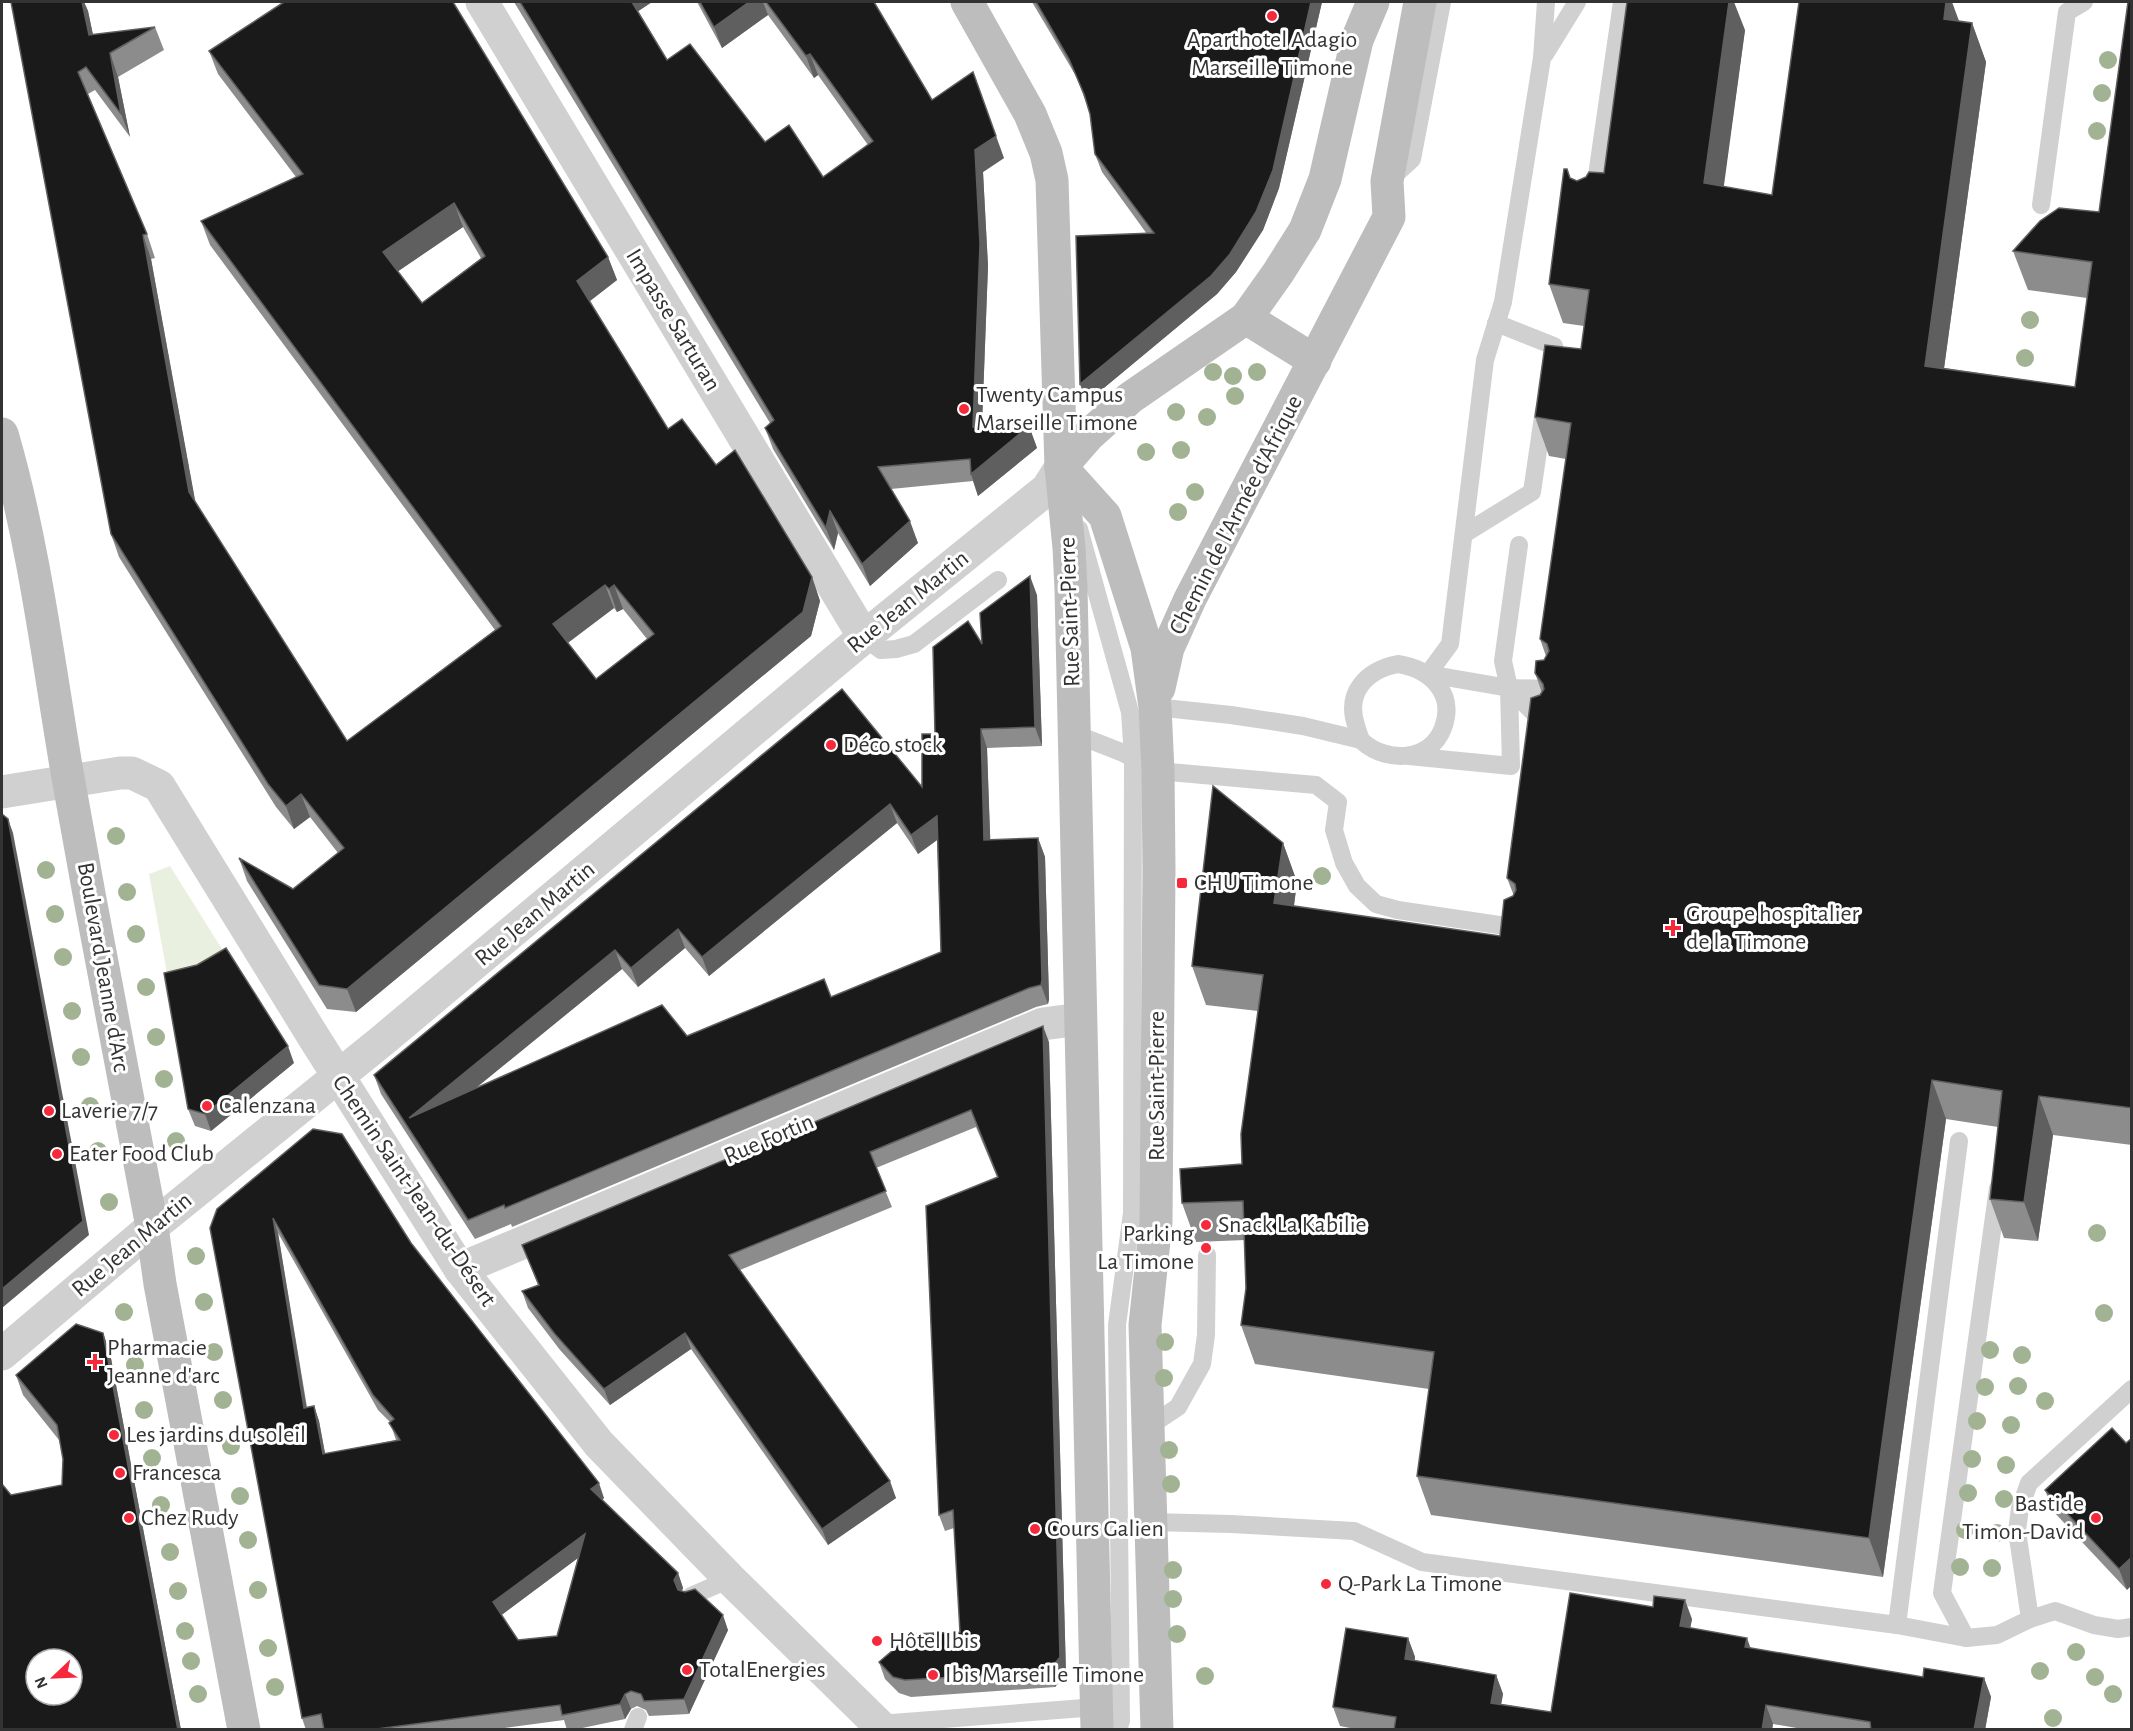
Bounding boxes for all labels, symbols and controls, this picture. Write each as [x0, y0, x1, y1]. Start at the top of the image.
marker: Aparthotel Adagio Marseille Timone [1265, 9, 1279, 23]
place label: Aparthotel Adagio Marseille Timone [1187, 28, 1357, 80]
street label: Impasse Sarturan [621, 245, 725, 395]
place label: Twenty Campus Marseille Timone [976, 383, 1138, 435]
street label: Chemin de l'Armée d'Afrique [1165, 391, 1307, 639]
marker: Twenty Campus Marseille Timone [957, 402, 971, 416]
street label: Rue Saint-Pierre [1055, 537, 1085, 687]
street label: Rue Jean Martin [843, 546, 973, 658]
place label: Déco stock [843, 733, 943, 757]
marker: Déco stock [824, 738, 838, 752]
street label: Rue Jean Martin [470, 857, 600, 971]
street label: Boulevard Jeanne d'Arc [73, 860, 133, 1074]
place label: CHU Timone [1194, 871, 1314, 895]
marker: CHU Timone [1175, 876, 1189, 890]
place label: Groupe hospitalier de la Timone [1686, 902, 1860, 954]
marker: Groupe hospitalier de la Timone [1664, 919, 1682, 937]
street label: Rue Saint-Pierre [1145, 1011, 1169, 1161]
street label: Chemin Saint-Jean-du-Désert [328, 1071, 501, 1311]
place label: Calenzana [219, 1094, 316, 1118]
place label: Laverie 7/7 [61, 1099, 158, 1123]
marker: Calenzana [200, 1099, 214, 1113]
marker: Laverie 7/7 [42, 1104, 56, 1118]
street label: Rue Fortin [721, 1109, 817, 1169]
place label: Eater Food Club [69, 1142, 214, 1166]
marker: Eater Food Club [50, 1147, 64, 1161]
street label: Rue Jean Martin [67, 1188, 197, 1302]
place label: Snack La Kabilie [1218, 1213, 1367, 1237]
marker: Snack La Kabilie [1199, 1218, 1213, 1232]
place label: Parking La Timone [1097, 1222, 1194, 1274]
marker: Parking La Timone [1199, 1241, 1213, 1255]
place label: Pharmacie Jeanne d'arc [107, 1336, 219, 1388]
marker: Pharmacie Jeanne d'arc [88, 1355, 102, 1369]
place label: Les jardins du soleil [126, 1423, 306, 1447]
marker: Les jardins du soleil [107, 1428, 121, 1442]
place label: Francesca [132, 1461, 222, 1485]
marker: Francesca [113, 1466, 127, 1480]
place label: Bastide Timon-David [1962, 1492, 2084, 1544]
place label: Chez Rudy [141, 1506, 239, 1530]
marker: Chez Rudy [122, 1511, 136, 1525]
marker: Bastide Timon-David [2089, 1511, 2103, 1525]
place label: Cours Galien [1047, 1517, 1164, 1541]
marker: Cours Galien [1028, 1522, 1042, 1536]
place label: Q-Park La Timone [1338, 1572, 1502, 1596]
marker: Q-Park La Timone [1319, 1577, 1333, 1591]
place label: Hôtel Ibis [889, 1629, 978, 1653]
marker: Hôtel Ibis [870, 1634, 884, 1648]
north arrow [24, 1647, 84, 1707]
place label: TotalEnergies [699, 1658, 826, 1682]
marker: TotalEnergies [680, 1663, 694, 1677]
place label: Ibis Marseille Timone [945, 1663, 1144, 1687]
marker: Ibis Marseille Timone [926, 1668, 940, 1682]
text: N [32, 1674, 51, 1691]

